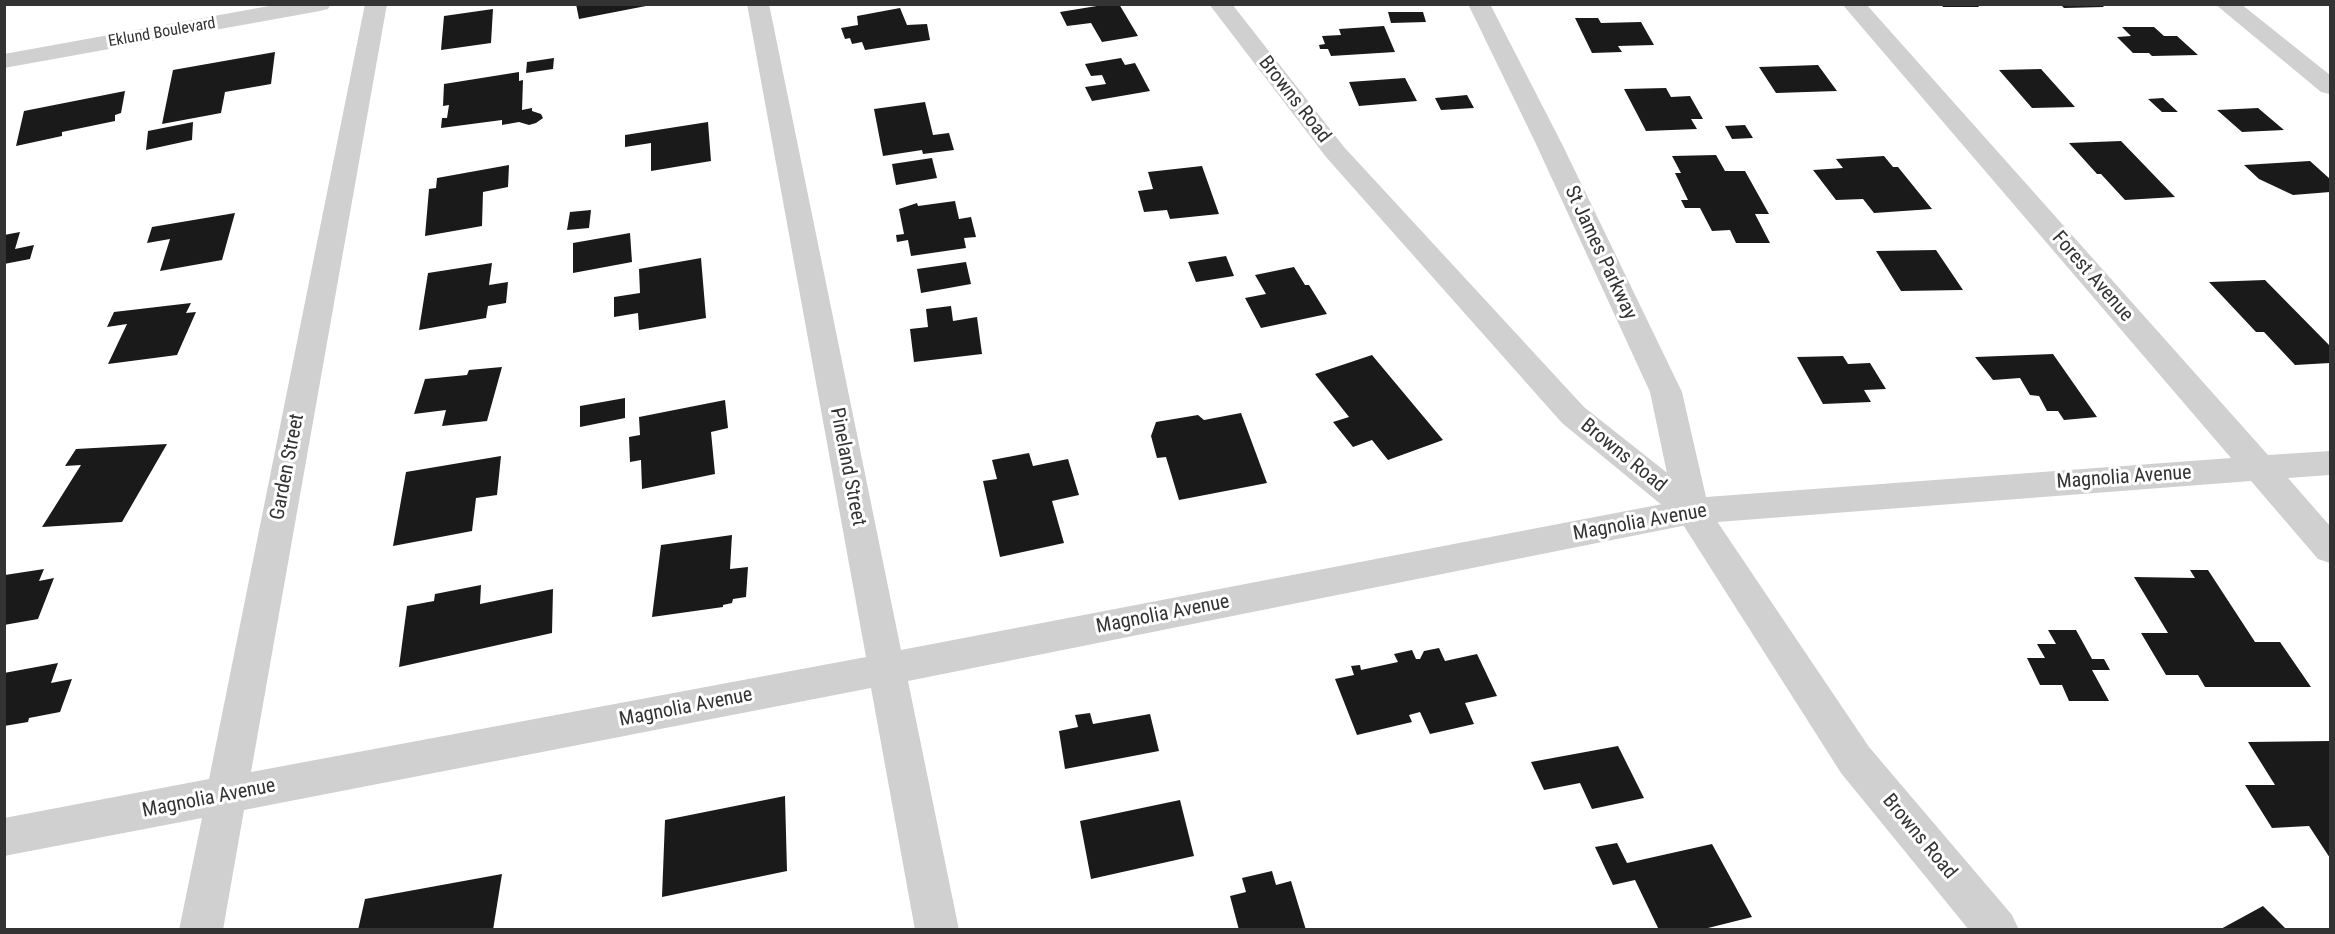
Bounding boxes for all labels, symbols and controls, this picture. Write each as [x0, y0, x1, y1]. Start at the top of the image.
street label: Eklund Boulevard [107, 14, 217, 52]
street label: Browns Road [1253, 52, 1335, 148]
street label: St James Parkway [1559, 182, 1641, 324]
street label: Forest Avenue [2046, 227, 2138, 327]
street label: Pineland Street [824, 406, 870, 528]
street label: Garden Street [266, 412, 310, 522]
street label: Browns Road [1575, 414, 1671, 498]
street label: Magnolia Avenue [2056, 461, 2192, 495]
street label: Magnolia Avenue [1571, 499, 1709, 547]
street label: Magnolia Avenue [1094, 590, 1232, 640]
street label: Magnolia Avenue [617, 683, 755, 733]
street label: Magnolia Avenue [140, 774, 278, 824]
street label: Browns Road [1877, 790, 1961, 884]

